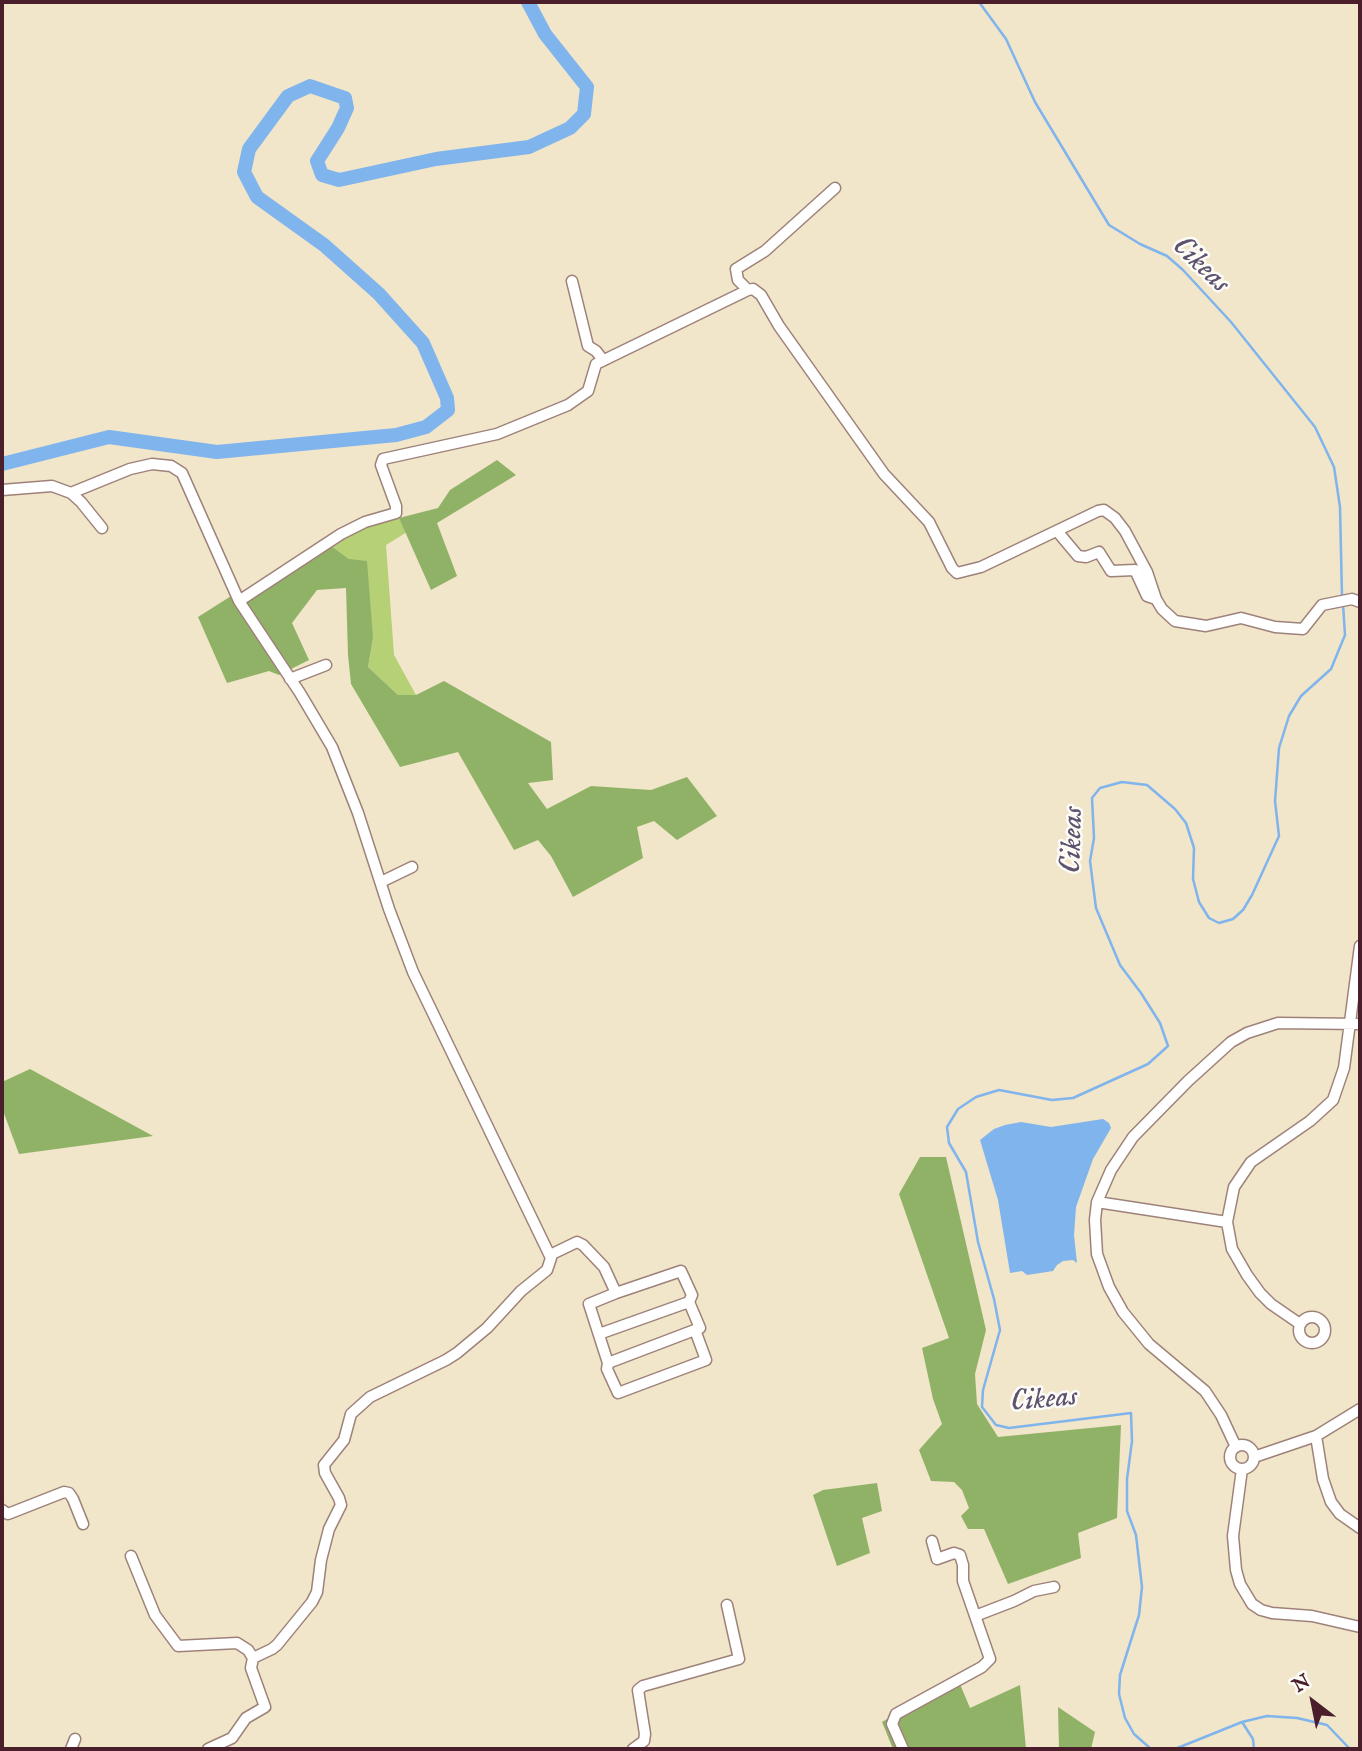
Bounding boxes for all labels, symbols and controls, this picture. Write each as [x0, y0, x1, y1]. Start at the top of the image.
water label: Cikeas [1163, 230, 1237, 302]
water label: Cikeas [1055, 806, 1093, 874]
water label: Cikeas [1009, 1380, 1079, 1422]
north arrow [1278, 1667, 1348, 1737]
text: N [1289, 1670, 1315, 1699]

